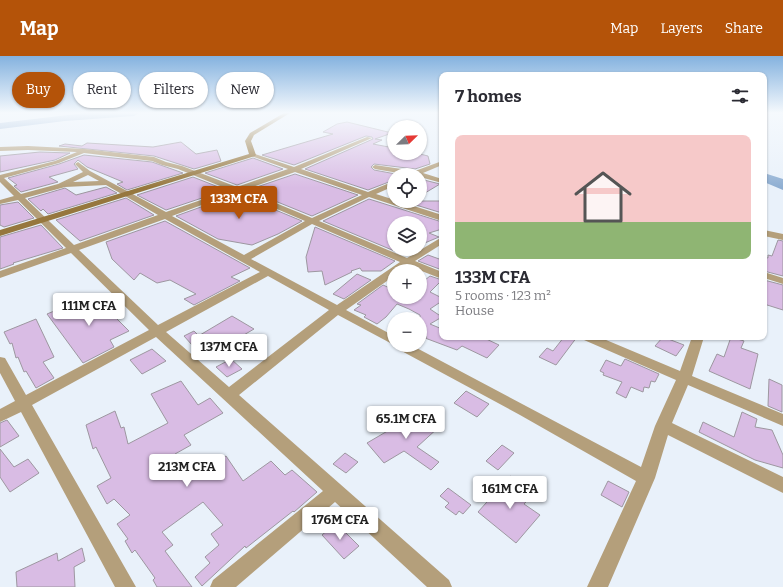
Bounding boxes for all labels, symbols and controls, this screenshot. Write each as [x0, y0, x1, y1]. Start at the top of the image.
text: Map [20, 17, 59, 40]
text: Map [610, 20, 638, 37]
text: Layers [660, 20, 703, 37]
text: Share [725, 20, 763, 37]
chip: Buy [12, 72, 65, 108]
chip: Rent [73, 72, 131, 108]
chip: Filters [139, 72, 208, 108]
chip: New [216, 72, 274, 108]
icon: filters [729, 85, 751, 107]
text: 7 homes [455, 86, 522, 107]
north arrow [387, 120, 427, 160]
map controls [387, 120, 427, 352]
icon: home [567, 161, 639, 233]
button: locate [387, 168, 427, 208]
pin: 133M CFA [198, 186, 280, 220]
text: 133M CFA [210, 191, 268, 206]
button: layers [387, 216, 427, 256]
button: + [387, 264, 427, 304]
text: 133M CFA [455, 267, 530, 288]
text: 5 rooms · 123 m² [455, 288, 551, 303]
pin: 111M CFA [48, 293, 130, 327]
text: 111M CFA [62, 298, 116, 313]
text: House [455, 303, 494, 318]
button: − [387, 312, 427, 352]
pin: 137M CFA [188, 334, 270, 368]
text: 137M CFA [200, 339, 258, 354]
pin: 65.1M CFA [360, 406, 452, 440]
text: 65.1M CFA [376, 411, 436, 426]
pin: 213M CFA [146, 454, 228, 488]
text: 213M CFA [158, 459, 216, 474]
pin: 161M CFA [469, 476, 551, 510]
text: 161M CFA [482, 481, 538, 496]
pin: 176M CFA [299, 507, 381, 541]
text: 176M CFA [311, 512, 369, 527]

